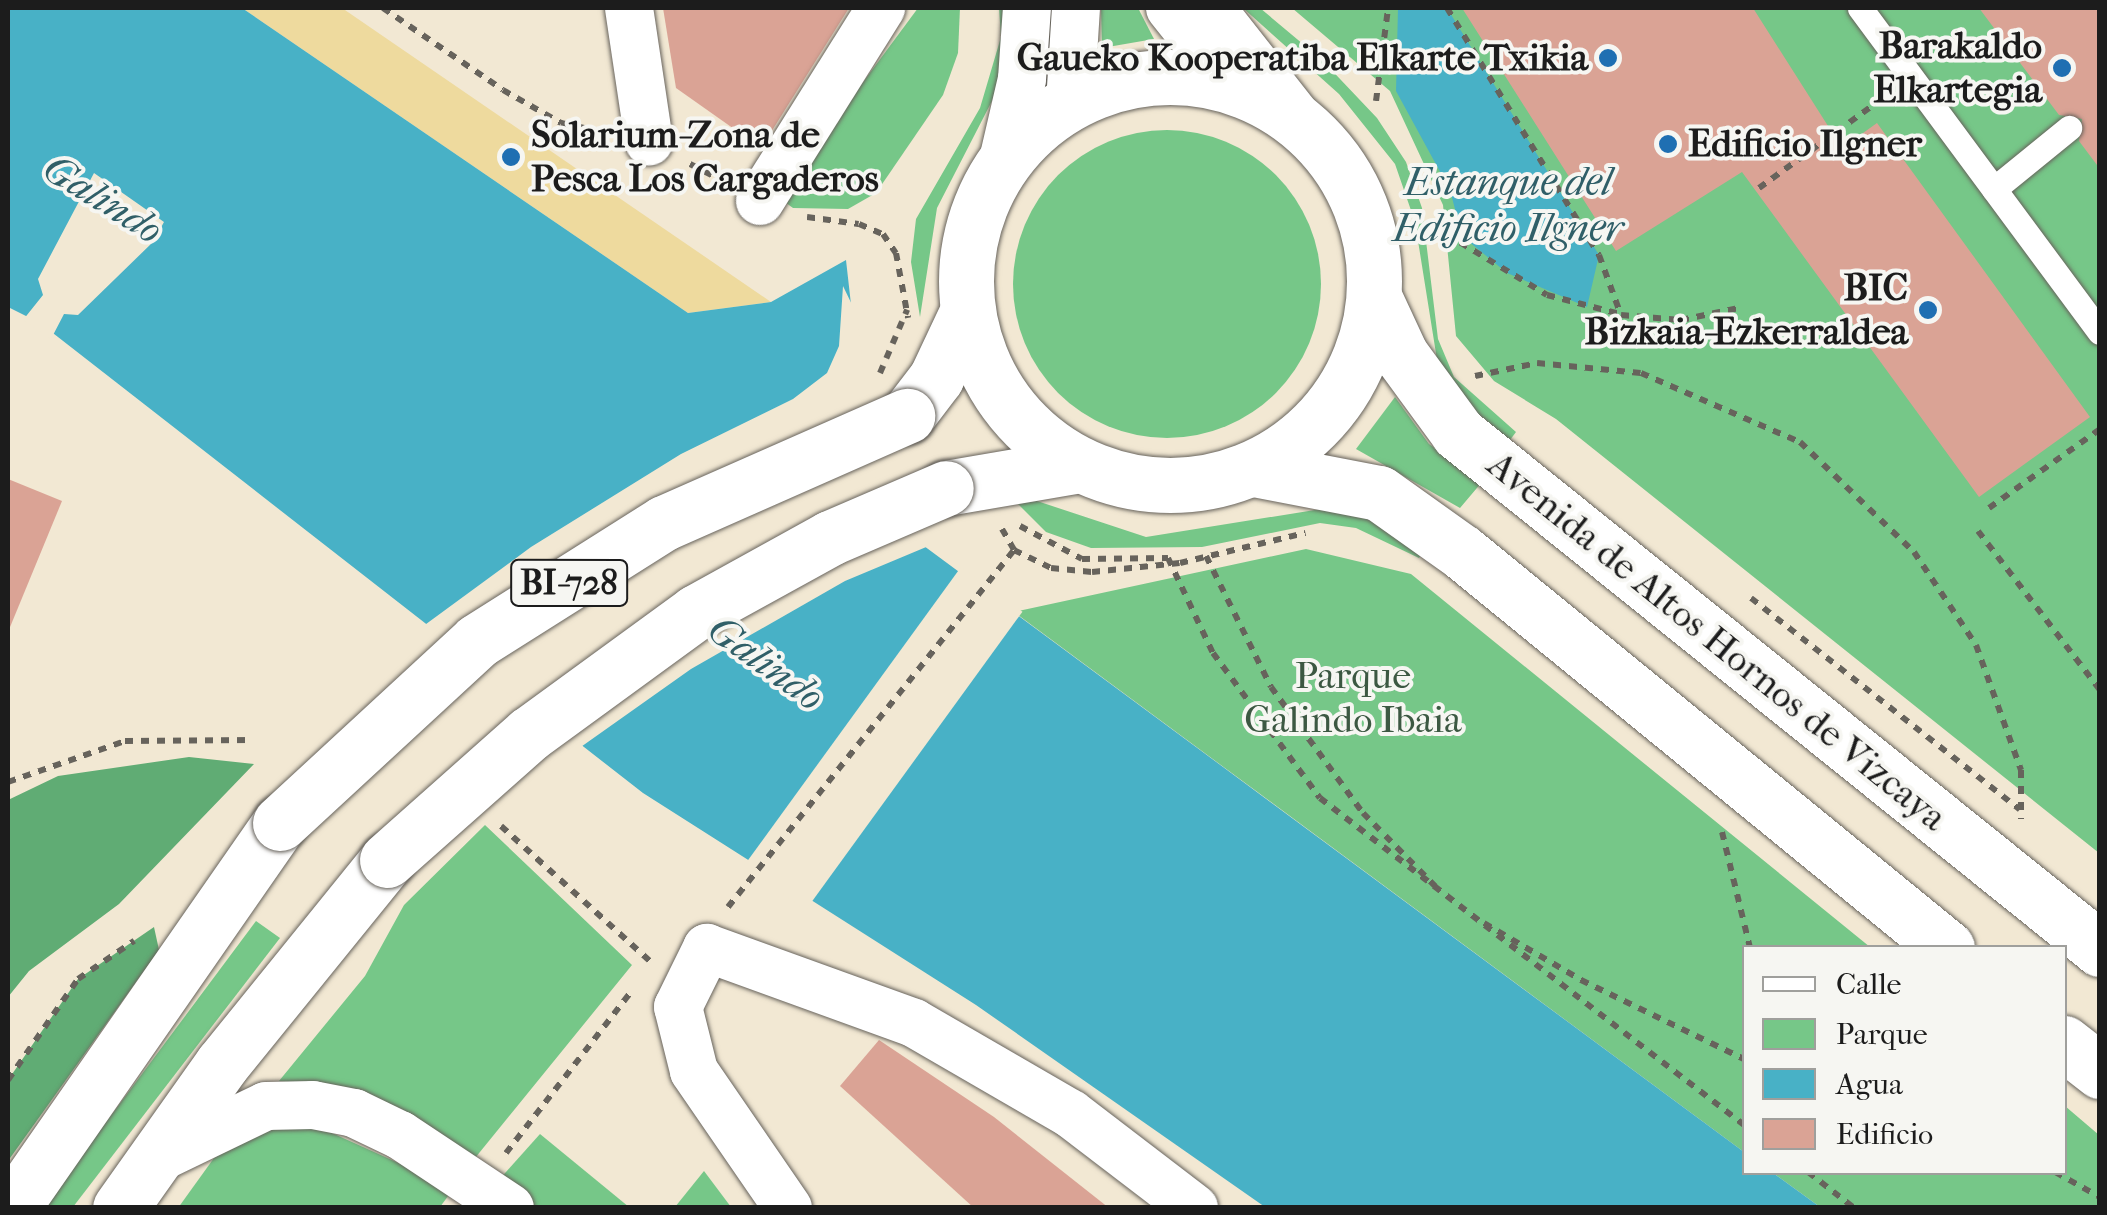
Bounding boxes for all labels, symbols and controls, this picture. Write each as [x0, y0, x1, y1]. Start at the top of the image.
place label: Barakaldo Elkartegia [1873, 23, 2042, 112]
place label: Gaueko Kooperatiba Elkarte Txikia [1017, 35, 1588, 81]
marker: Gaueko Kooperatiba Elkarte Txikia [1597, 47, 1619, 69]
marker: Barakaldo Elkartegia [2051, 57, 2073, 79]
place label: Solarium-Zona de Pesca Los Cargaderos [531, 112, 879, 202]
place label: Edificio Ilgner [1688, 121, 1922, 167]
marker: Edificio Ilgner [1657, 133, 1679, 155]
water label: Galindo [34, 144, 172, 254]
marker: Solarium-Zona de Pesca Los Cargaderos [500, 146, 522, 168]
water label: Estanque del Edificio Ilgner [1393, 158, 1623, 252]
place label: BIC Bizkaia-Ezkerraldea [1585, 265, 1908, 354]
marker: BIC Bizkaia-Ezkerraldea [1917, 299, 1939, 321]
street label: Avenida de Altos Hornos de Vizcaya [1478, 442, 1956, 840]
road number: BI-728 [509, 553, 629, 613]
water label: Galindo [699, 605, 833, 721]
park label: Parque Galindo Ibaia [1244, 653, 1462, 742]
legend [1742, 945, 2067, 1175]
text: Calle [1836, 967, 1901, 1002]
text: Parque [1836, 1017, 1928, 1052]
text: Agua [1836, 1067, 1903, 1102]
text: Edificio [1836, 1117, 1933, 1152]

